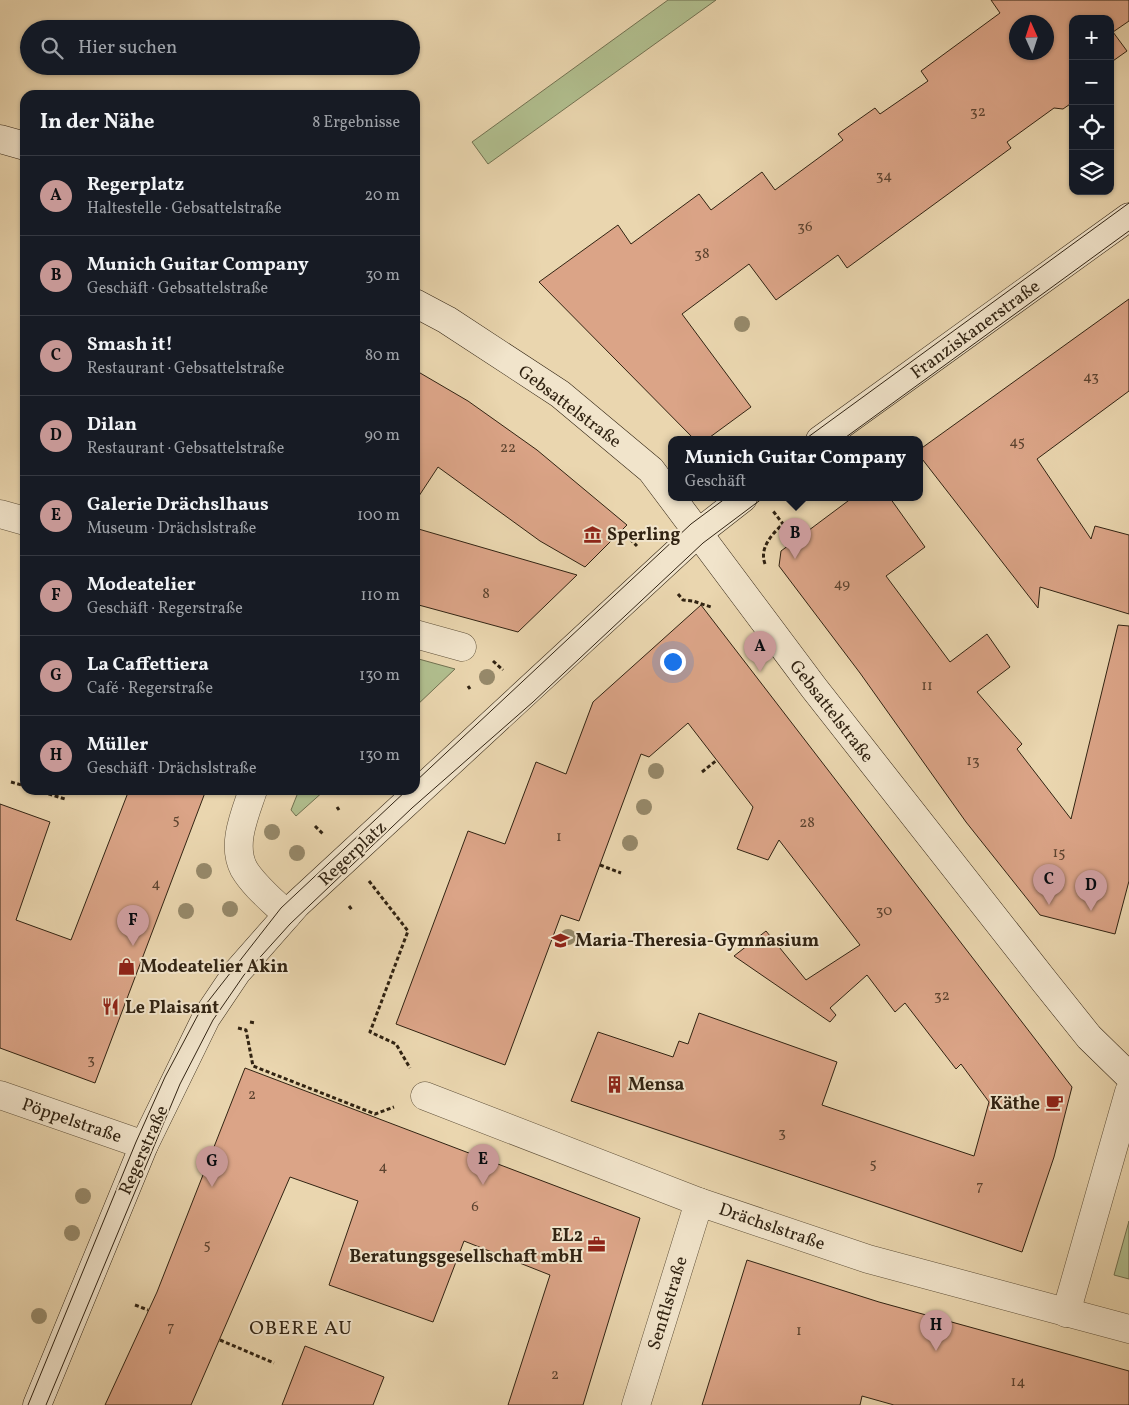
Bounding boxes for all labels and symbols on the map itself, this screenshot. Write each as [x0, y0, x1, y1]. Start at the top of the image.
north arrow [1009, 15, 1054, 60]
house number: 32 [970, 102, 986, 123]
house number: 34 [876, 166, 892, 187]
house number: 36 [797, 217, 813, 238]
house number: 38 [694, 244, 710, 265]
street label: Franziskanerstraße [906, 275, 1046, 386]
street label: Gebsattelstraße [512, 360, 626, 454]
house number: 43 [1083, 367, 1099, 388]
house number: 45 [1009, 432, 1025, 453]
house number: 22 [500, 438, 516, 459]
pin: B [779, 518, 811, 559]
place label: Sperling [607, 523, 680, 548]
museum icon: Sperling [583, 524, 603, 544]
house number: 49 [834, 574, 850, 595]
house number: 8 [482, 584, 490, 605]
pin: A [744, 631, 776, 672]
your location [660, 649, 686, 675]
street label: Gebsattelstraße [783, 655, 879, 768]
house number: 11 [921, 676, 933, 697]
house number: 13 [966, 751, 980, 772]
house number: 5 [172, 810, 180, 831]
house number: 28 [799, 813, 815, 834]
street label: Regerplatz [313, 816, 393, 892]
house number: 1 [556, 827, 562, 848]
house number: 15 [1052, 843, 1066, 864]
pin: C [1033, 864, 1065, 905]
pin: D [1075, 870, 1107, 911]
house number: 4 [152, 874, 161, 895]
house number: 30 [876, 901, 892, 922]
pin: F [117, 905, 149, 946]
place label: Maria-Theresia-Gymnasium [575, 929, 819, 954]
school or university icon: Maria-Theresia-Gymnasium [551, 930, 571, 950]
place label: Modeatelier Akin [140, 955, 289, 980]
shop icon: Modeatelier Akin [116, 956, 136, 976]
house number: 32 [934, 986, 950, 1007]
place label: Le Plaisant [125, 996, 219, 1021]
restaurant icon: Le Plaisant [101, 997, 121, 1017]
house number: 3 [87, 1050, 95, 1071]
place label: Mensa [628, 1073, 684, 1098]
building icon: Mensa [604, 1074, 624, 1094]
house number: 2 [248, 1085, 256, 1106]
place label: Käthe [990, 1092, 1040, 1117]
street label: Pöppelstraße [18, 1093, 125, 1150]
cafe icon: Käthe [1044, 1093, 1064, 1113]
street label: Regerstraße [114, 1102, 175, 1199]
house number: 3 [778, 1123, 786, 1144]
pin: E [467, 1144, 499, 1185]
pin: G [196, 1146, 228, 1187]
house number: 5 [869, 1154, 877, 1175]
house number: 4 [379, 1157, 388, 1178]
house number: 7 [976, 1176, 984, 1197]
house number: 6 [471, 1197, 479, 1218]
street label: Drächslstraße [715, 1198, 828, 1257]
place label: EL2 Beratungsgesellschaft mbH [349, 1224, 583, 1270]
house number: 5 [203, 1235, 211, 1256]
office icon: EL2 Beratungsgesellschaft mbH [587, 1235, 607, 1255]
street label: Senftlstraße [642, 1253, 695, 1353]
pin: H [920, 1310, 952, 1351]
district label: OBERE AU [249, 1315, 353, 1343]
house number: 7 [167, 1317, 175, 1338]
house number: 1 [796, 1321, 802, 1342]
house number: 2 [551, 1365, 559, 1386]
house number: 14 [1011, 1372, 1025, 1393]

